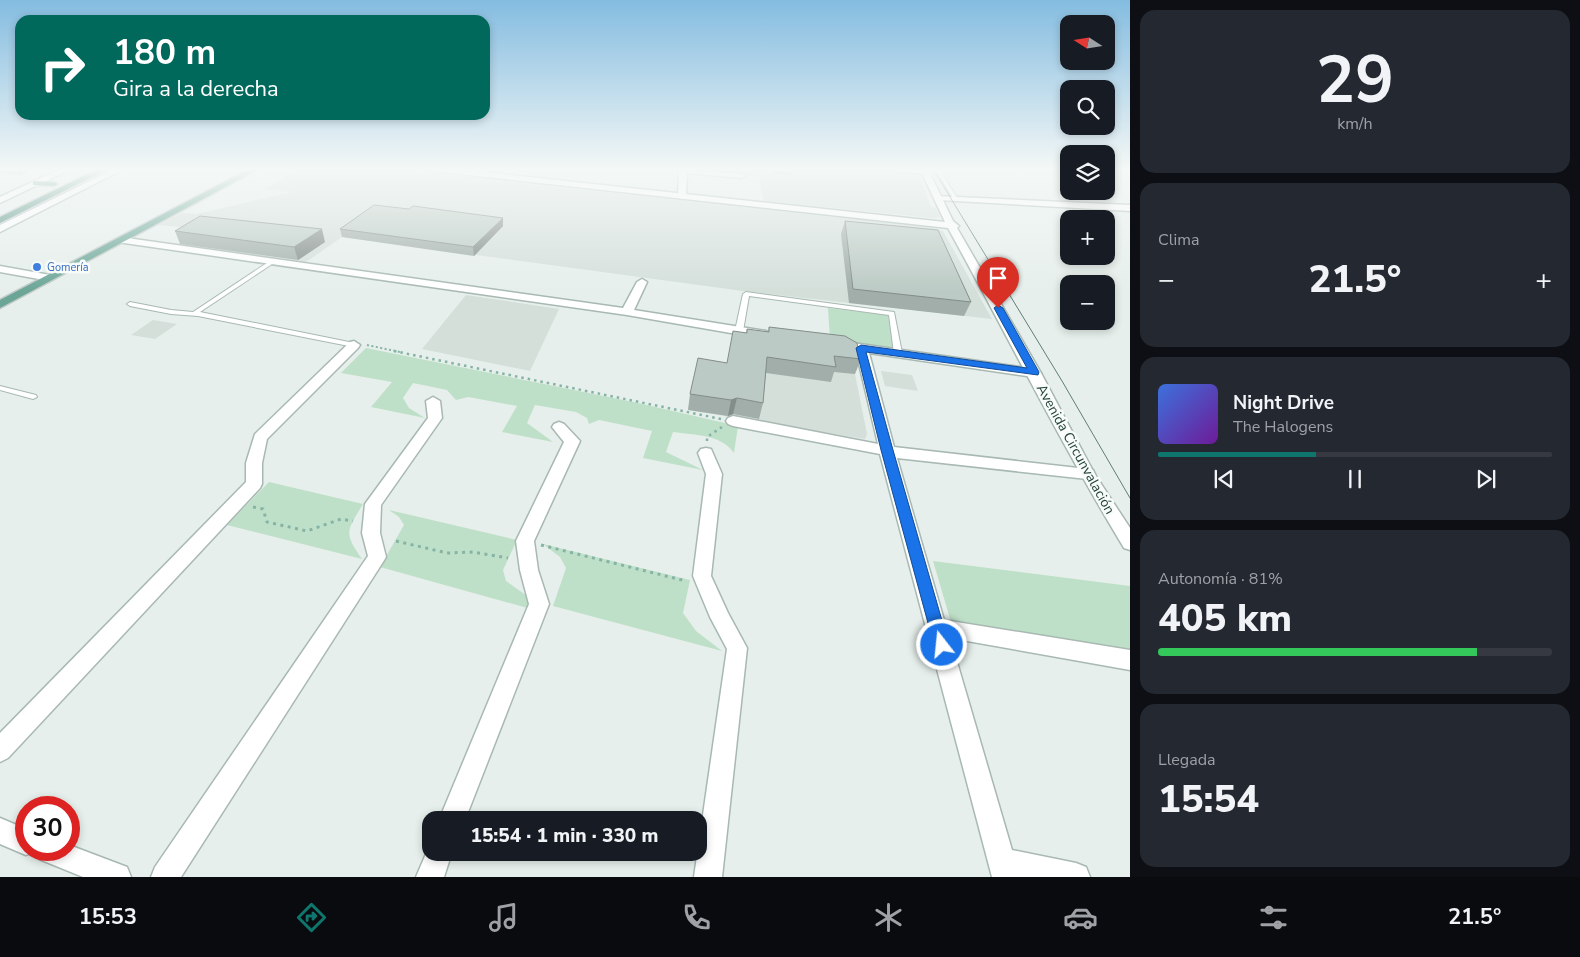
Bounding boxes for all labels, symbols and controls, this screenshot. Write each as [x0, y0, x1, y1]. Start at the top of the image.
north arrow [1060, 15, 1115, 70]
map controls [1060, 15, 1115, 330]
text: 180 m [113, 29, 216, 76]
icon: right [30, 35, 95, 100]
text: 29 [1316, 36, 1394, 125]
text: Gira a la derecha [113, 74, 279, 104]
button: search [1060, 80, 1115, 135]
text: km/h [1337, 113, 1373, 135]
button: layers [1060, 145, 1115, 200]
button: + [1060, 210, 1115, 265]
text: Clima [1158, 229, 1199, 251]
text: 21.5° [1309, 254, 1401, 305]
pin [977, 257, 1019, 308]
place label: Gomería [47, 260, 89, 275]
marker: Gomería [31, 261, 43, 273]
text: − [1158, 261, 1175, 299]
text: + [1535, 261, 1552, 299]
icon: arrive [984, 264, 1012, 292]
button: − [1060, 275, 1115, 330]
street label: Avenida Circunvalación [1032, 381, 1119, 518]
text: Night Drive [1233, 390, 1334, 416]
text: The Halogens [1233, 416, 1333, 438]
icon: previous [1210, 465, 1238, 493]
icon: pause [1341, 465, 1369, 493]
icon: next [1472, 465, 1500, 493]
text: Autonomía · 81% [1158, 568, 1283, 590]
text: 405 km [1158, 593, 1292, 644]
position arrow [915, 618, 967, 670]
text: Llegada [1158, 749, 1216, 771]
text: 15:54 [1158, 774, 1259, 825]
speed limit sign: 30 [15, 796, 80, 861]
text: 15:54 · 1 min · 330 m [471, 823, 658, 849]
icon: directions [294, 900, 329, 935]
icon: music [486, 900, 521, 935]
icon: phone [679, 900, 714, 935]
icon: climate [871, 900, 906, 935]
icon: car [1063, 900, 1098, 935]
icon: filters [1256, 900, 1291, 935]
text: 15:53 [79, 902, 137, 932]
text: 21.5° [1448, 902, 1501, 932]

